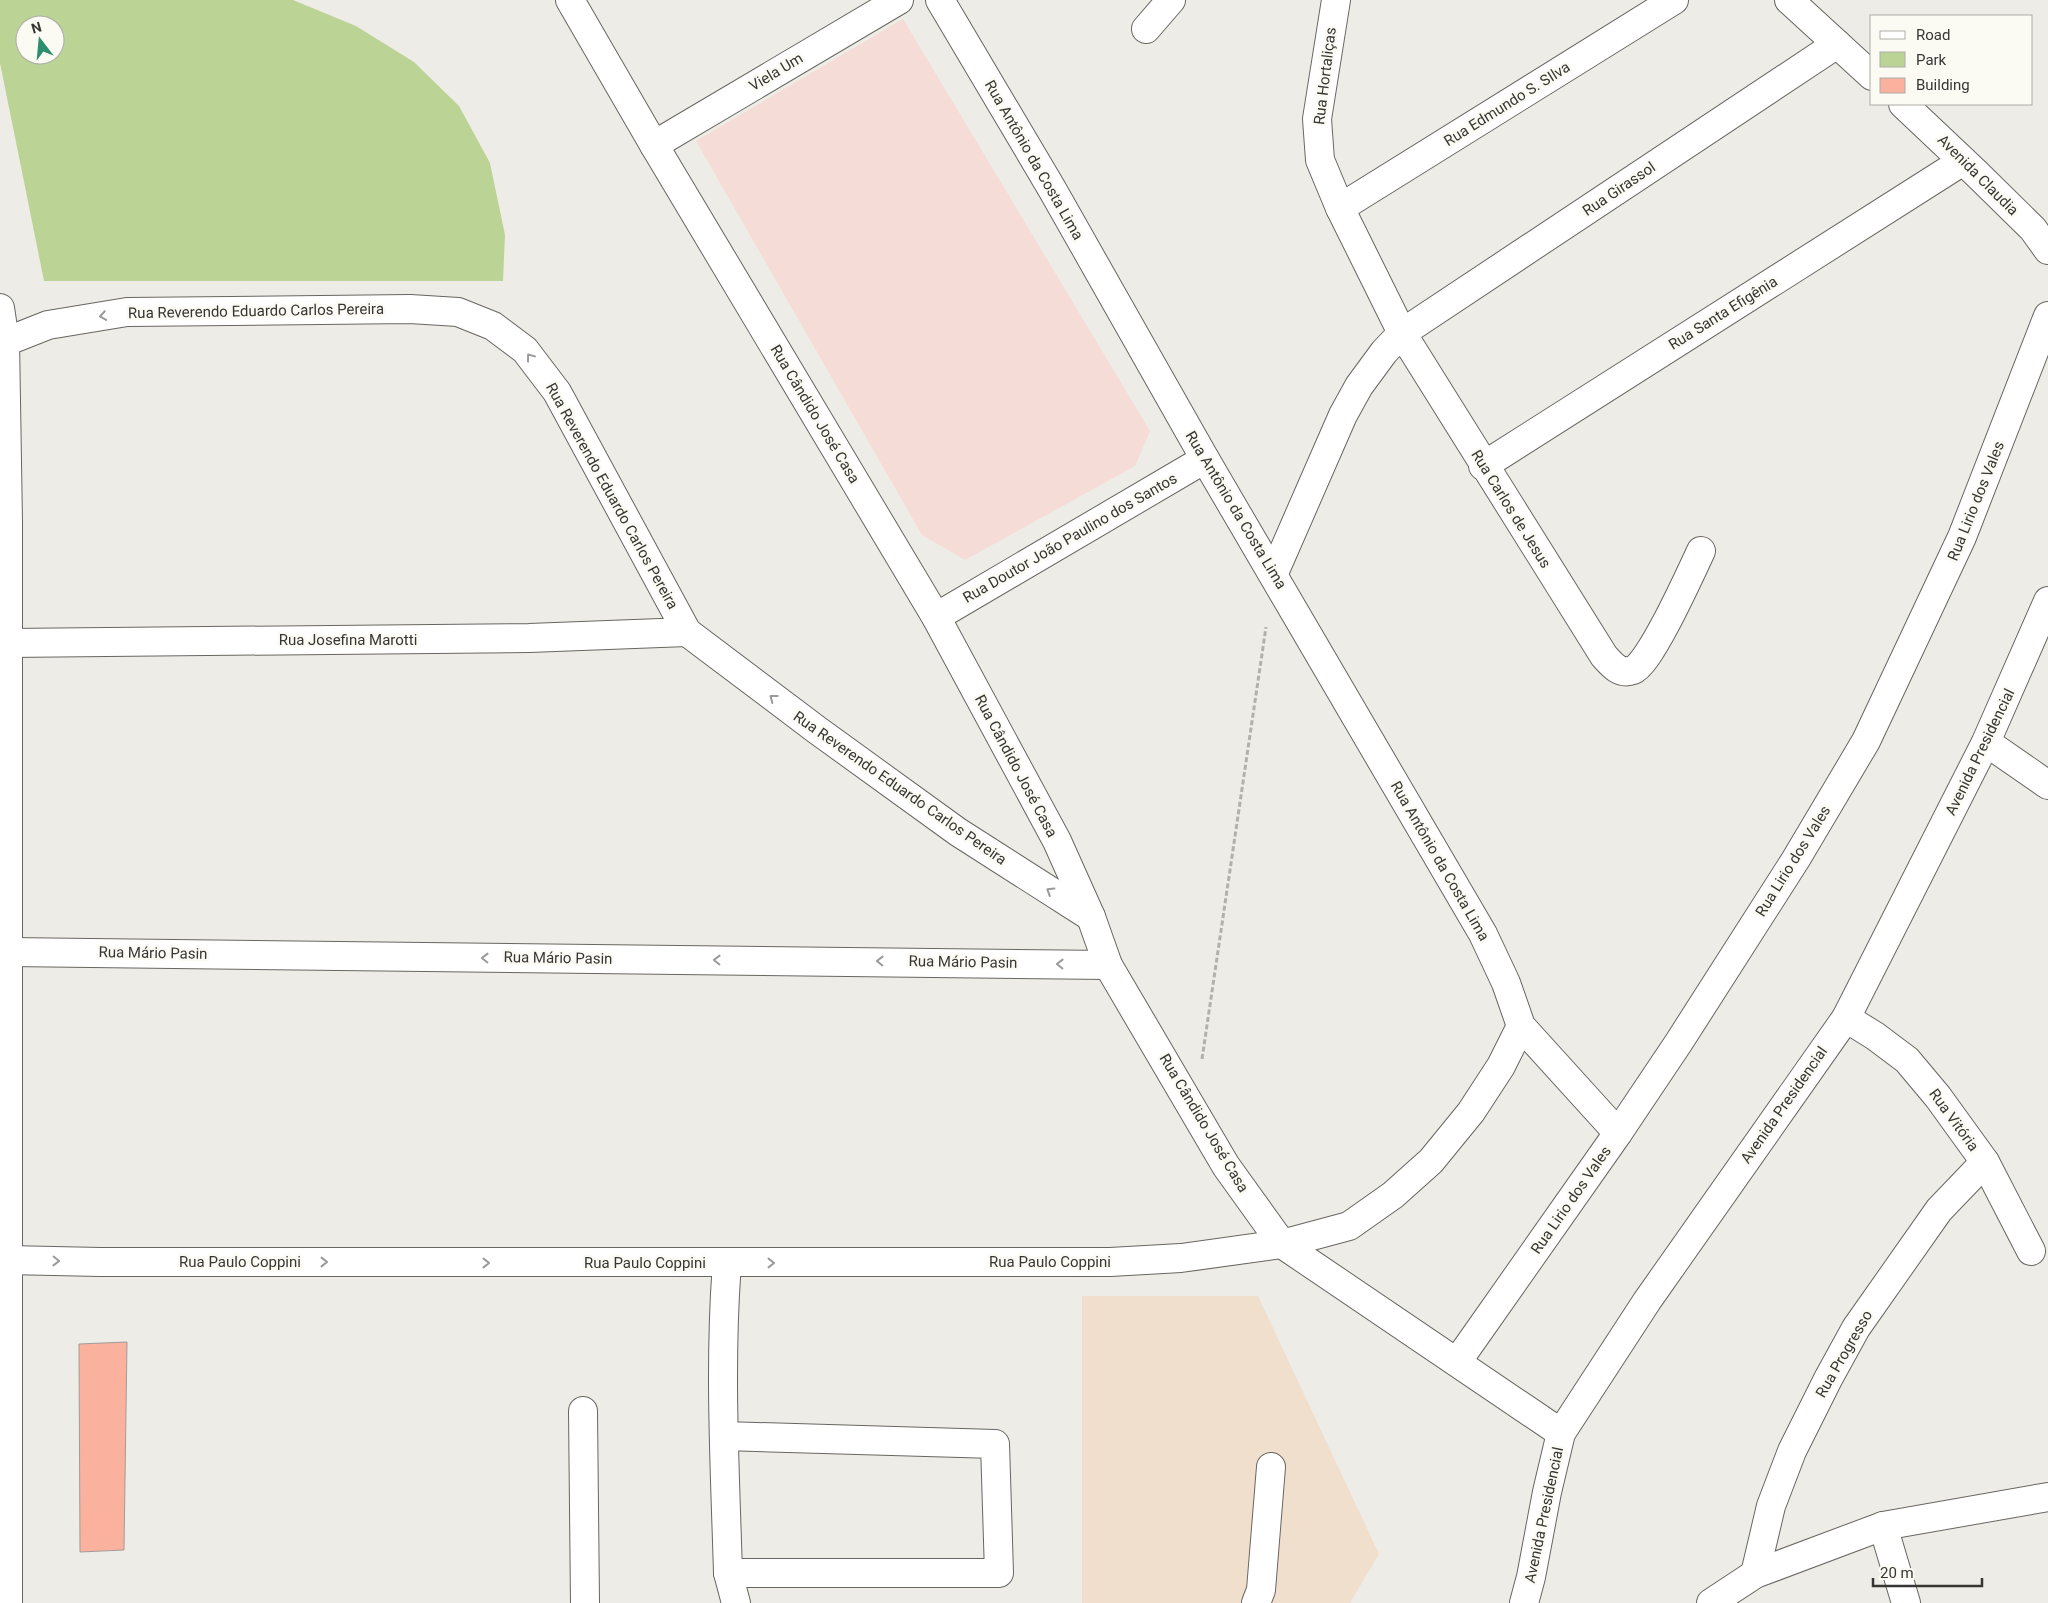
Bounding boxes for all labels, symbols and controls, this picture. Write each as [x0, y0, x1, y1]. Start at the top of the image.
north arrow [15, 15, 65, 65]
legend [1870, 15, 2033, 105]
text: N [29, 18, 43, 37]
street label: Rua Hortaliças [1310, 26, 1340, 126]
text: Road [1916, 26, 1950, 44]
street label: Viela Um [746, 49, 806, 95]
text: Park [1916, 51, 1947, 69]
street label: Rua Edmundo S. SIlva [1441, 58, 1573, 150]
text: Building [1916, 76, 1970, 94]
street label: Rua Antônio da Costa Lima [981, 77, 1087, 243]
street label: Avenida Claudia [1934, 131, 2022, 219]
street label: Rua Girassol [1579, 158, 1659, 220]
street label: Rua Santa Efigênia [1665, 272, 1781, 354]
street label: Rua Reverendo Eduardo Carlos Pereira [128, 300, 384, 322]
one-way arrow [98, 311, 107, 321]
street label: Rua Cândido José Casa [766, 341, 864, 487]
one-way arrow [528, 354, 536, 363]
street label: Rua Reverendo Eduardo Carlos Pereira [542, 380, 682, 612]
street label: Rua Antônio da Costa Lima [1182, 428, 1290, 592]
street label: Rua Lirio dos Vales [1944, 439, 2008, 563]
street label: Rua Carlos de Jesus [1467, 446, 1555, 572]
street label: Rua Doutor João Paulino dos Santos [960, 469, 1180, 607]
street label: Rua Josefina Marotti [279, 631, 417, 649]
street label: Avenida Presidencial [1942, 686, 2018, 818]
street label: Rua Cândido José Casa [971, 692, 1061, 840]
one-way arrow [770, 695, 779, 703]
street label: Rua Reverendo Eduardo Carlos Pereira [790, 707, 1010, 869]
street label: Rua Antônio da Costa Lima [1387, 778, 1493, 944]
street label: Rua Lirio dos Vales [1752, 802, 1834, 920]
one-way arrow [1046, 888, 1055, 897]
street label: Rua Mário Pasin [98, 943, 208, 963]
street label: Rua Mário Pasin [503, 948, 613, 968]
one-way arrow [480, 952, 488, 963]
street label: Rua Mário Pasin [908, 952, 1018, 972]
one-way arrow [713, 955, 720, 965]
one-way arrow [875, 956, 883, 966]
one-way arrow [1055, 959, 1063, 969]
street label: Avenida Presidencial [1737, 1043, 1831, 1167]
street label: Rua Cândido José Casa [1155, 1050, 1253, 1196]
street label: Rua Vitória [1925, 1085, 1983, 1155]
street label: Rua Lirio dos Vales [1527, 1143, 1615, 1257]
street label: Rua Paulo Coppini [179, 1253, 301, 1271]
street label: Rua Paulo Coppini [989, 1253, 1111, 1271]
street label: Rua Paulo Coppini [584, 1254, 706, 1272]
one-way arrow [52, 1256, 60, 1266]
one-way arrow [320, 1257, 328, 1268]
one-way arrow [482, 1258, 490, 1268]
one-way arrow [768, 1258, 775, 1268]
street label: Rua Progresso [1812, 1307, 1876, 1401]
street label: Avenida Presidencial [1521, 1445, 1567, 1585]
scale bar [1873, 1556, 1982, 1588]
text: 20 m [1880, 1564, 1914, 1582]

